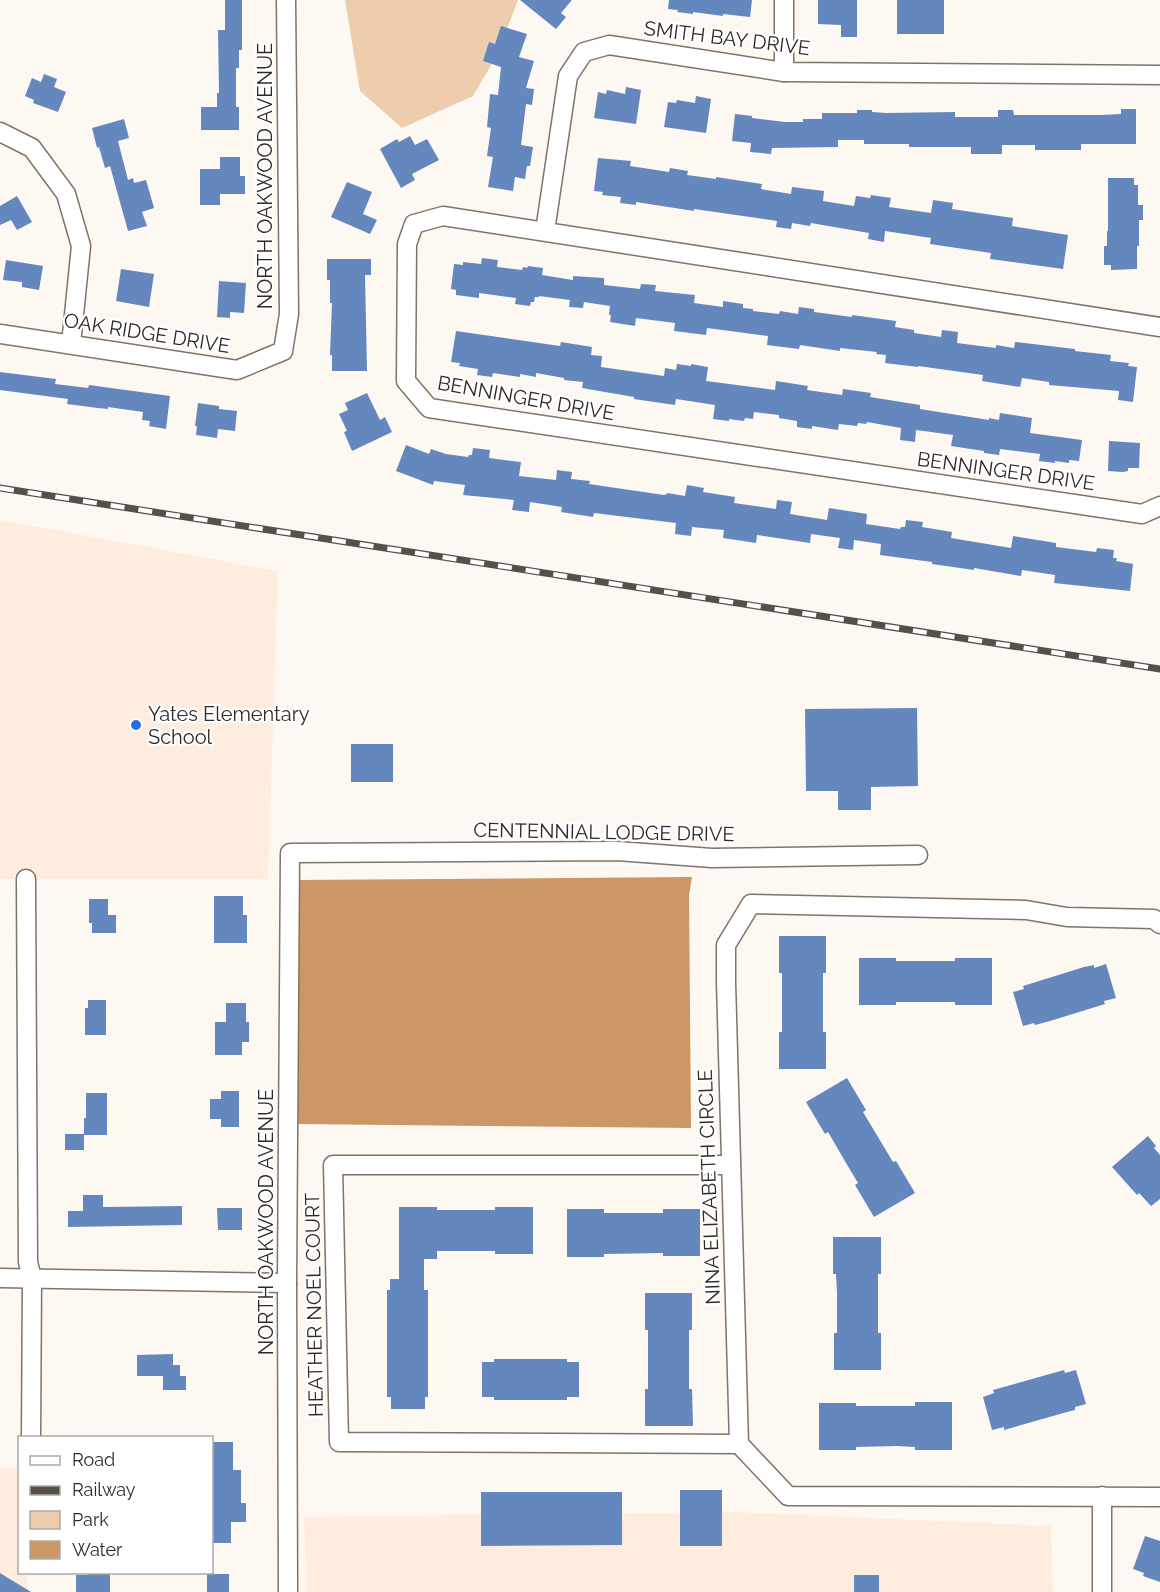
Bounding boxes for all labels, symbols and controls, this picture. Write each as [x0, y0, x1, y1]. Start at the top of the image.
street label: SMITH BAY DRIVE [643, 16, 811, 60]
street label: NORTH OAKWOOD AVENUE [253, 43, 277, 309]
street label: OAK RIDGE DRIVE [62, 308, 232, 358]
street label: BENNINGER DRIVE [436, 371, 616, 425]
street label: BENNINGER DRIVE [915, 447, 1097, 495]
place label: Yates Elementary School [148, 702, 310, 749]
marker: Yates Elementary School [129, 718, 143, 732]
street label: CENTENNIAL LODGE DRIVE [473, 818, 735, 846]
street label: NINA ELIZABETH CIRCLE [693, 1069, 725, 1305]
street label: NORTH OAKWOOD AVENUE [254, 1089, 278, 1355]
street label: HEATHER NOEL COURT [300, 1193, 328, 1417]
legend [18, 1436, 213, 1574]
text: Road [72, 1449, 115, 1470]
text: Railway [72, 1479, 136, 1500]
text: Park [72, 1509, 109, 1530]
text: Water [72, 1539, 123, 1560]

